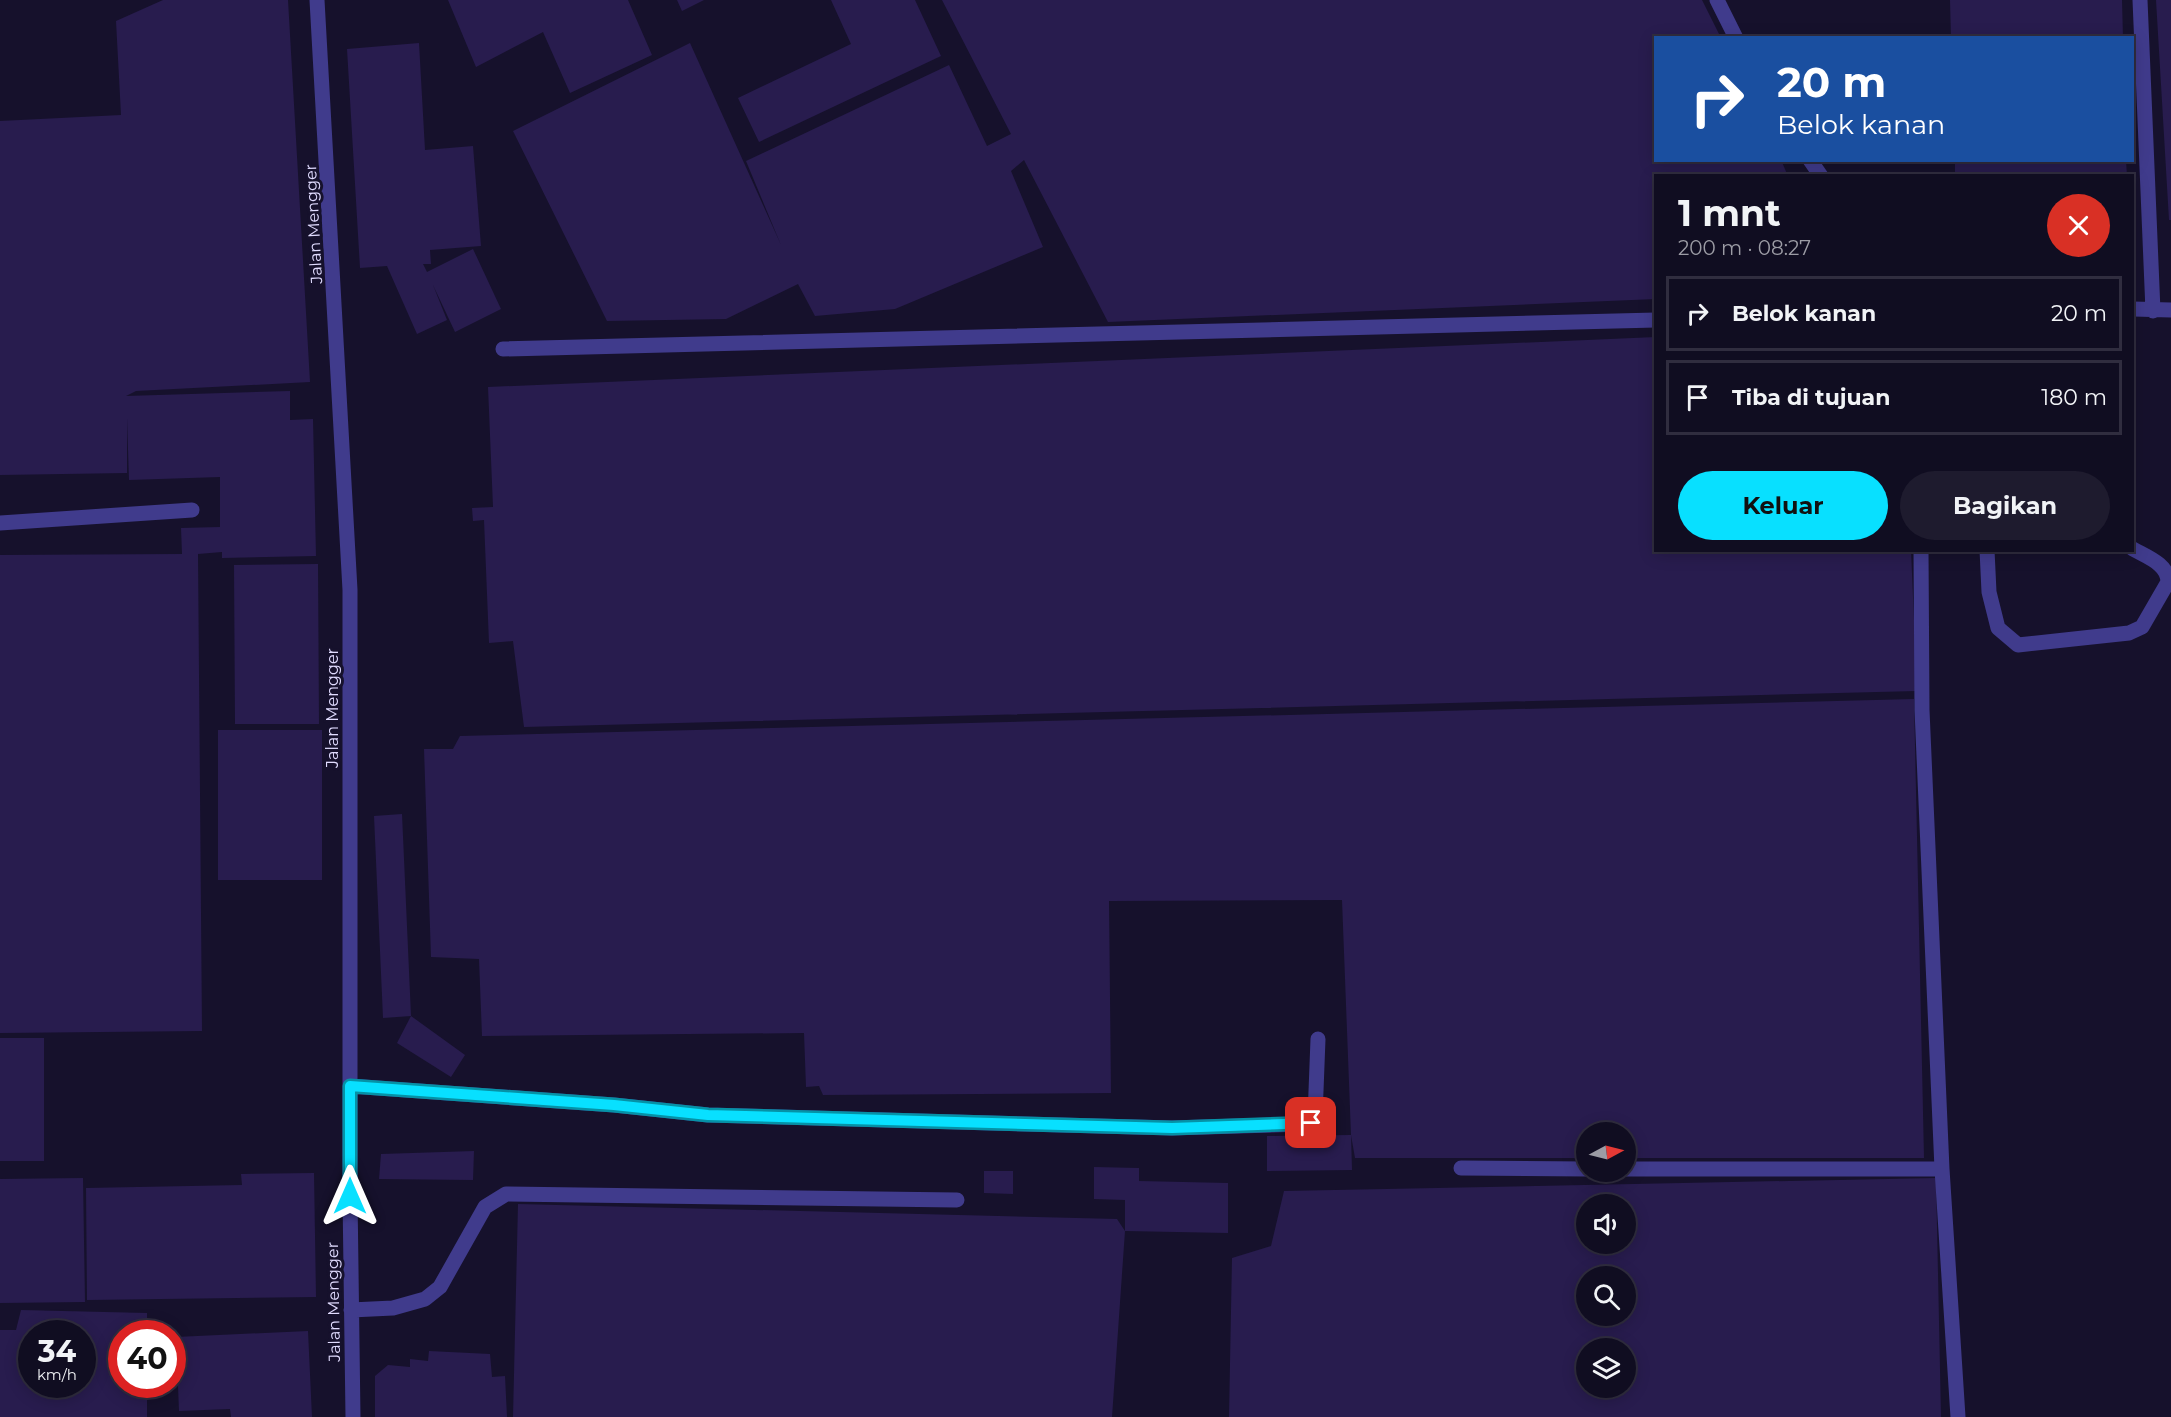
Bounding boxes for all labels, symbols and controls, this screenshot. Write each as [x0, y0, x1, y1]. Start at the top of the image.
text: 20 m [1777, 56, 1886, 108]
icon: right [1678, 60, 1756, 138]
text: Belok kanan [1777, 108, 1945, 141]
street label: Jalan Mengger [301, 164, 326, 285]
text: 1 mnt [1678, 191, 1781, 235]
button: close [2047, 194, 2110, 257]
text: 200 m · 08:27 [1678, 236, 1811, 260]
icon: right [1681, 297, 1714, 330]
text: Belok kanan [1732, 300, 1876, 327]
text: 20 m [2051, 300, 2107, 327]
icon: arrive [1681, 381, 1714, 414]
text: Tiba di tujuan [1732, 384, 1890, 411]
text: 180 m [2041, 384, 2107, 411]
button: Keluar [1678, 471, 1888, 540]
button: Bagikan [1900, 471, 2110, 540]
street label: Jalan Mengger [323, 648, 342, 769]
pin [1285, 1097, 1336, 1148]
icon: arrive [1294, 1106, 1327, 1139]
north arrow [1576, 1122, 1636, 1182]
map controls [1576, 1122, 1636, 1398]
position arrow [318, 1164, 382, 1228]
button: sound [1576, 1194, 1636, 1254]
street label: Jalan Mengger [323, 1242, 344, 1363]
button: search [1576, 1266, 1636, 1326]
speed limit sign: 40 [108, 1320, 186, 1398]
text: 34 [38, 1333, 76, 1370]
button: layers [1576, 1338, 1636, 1398]
text: km/h [37, 1365, 77, 1384]

